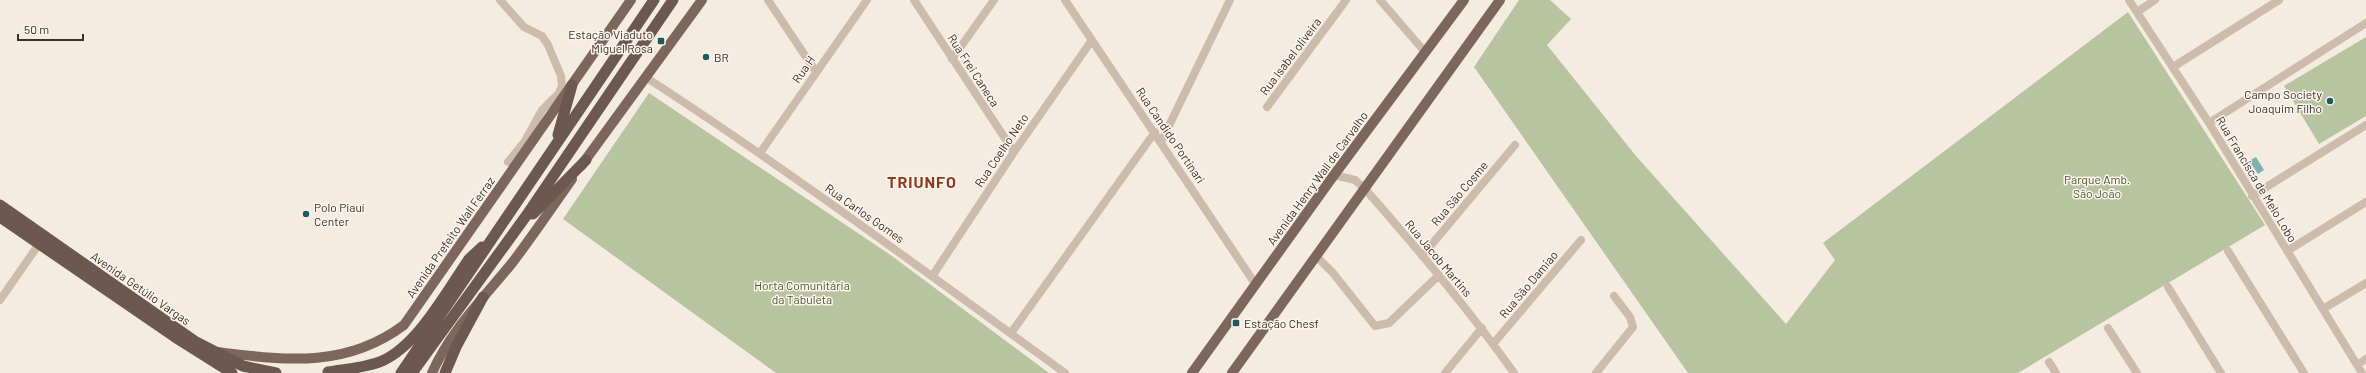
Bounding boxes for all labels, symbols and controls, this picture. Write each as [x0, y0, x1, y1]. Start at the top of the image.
street label: Rua Isabel oliveira [1256, 15, 1324, 97]
scale bar [18, 16, 83, 42]
text: 50 m [24, 22, 49, 36]
place label: Estação Viaduto Miguel Rosa [568, 27, 653, 55]
street label: Rua Frei Caneca [945, 31, 1003, 109]
marker: Estação Viaduto Miguel Rosa [656, 36, 666, 46]
place label: BR [714, 50, 729, 64]
marker: BR [701, 52, 711, 62]
street label: Rua H [789, 53, 817, 85]
street label: Rua Candido Portinari [1134, 84, 1208, 186]
place label: Campo Society Joaquim Filho [2244, 87, 2322, 115]
marker: Campo Society Joaquim Filho [2325, 96, 2335, 106]
street label: Avenida Henry Wall de Carvalho [1264, 109, 1370, 247]
street label: Rua Coelho Neto [971, 111, 1031, 189]
street label: Rua Francisca de Melo Lobo [2214, 114, 2300, 244]
street label: Rua São Cosme [1428, 158, 1490, 228]
district label: TRIUNFO [887, 172, 957, 191]
park label: Parque Amb. São João [2064, 172, 2130, 200]
street label: Avenida Prefeito Wall Ferraz [403, 174, 497, 300]
street label: Rua Carlos Gomes [823, 181, 907, 246]
place label: Polo Piauí Center [314, 200, 365, 228]
marker: Polo Piauí Center [301, 209, 311, 219]
street label: Rua Jacob Martins [1403, 217, 1475, 299]
street label: Avenida Getúlio Vargas [89, 248, 193, 328]
street label: Rua São Damiao [1496, 248, 1560, 320]
park label: Horta Comunitária da Tabuleta [754, 278, 850, 306]
place label: Estação Chesf [1244, 316, 1319, 330]
marker: Estação Chesf [1231, 318, 1241, 328]

